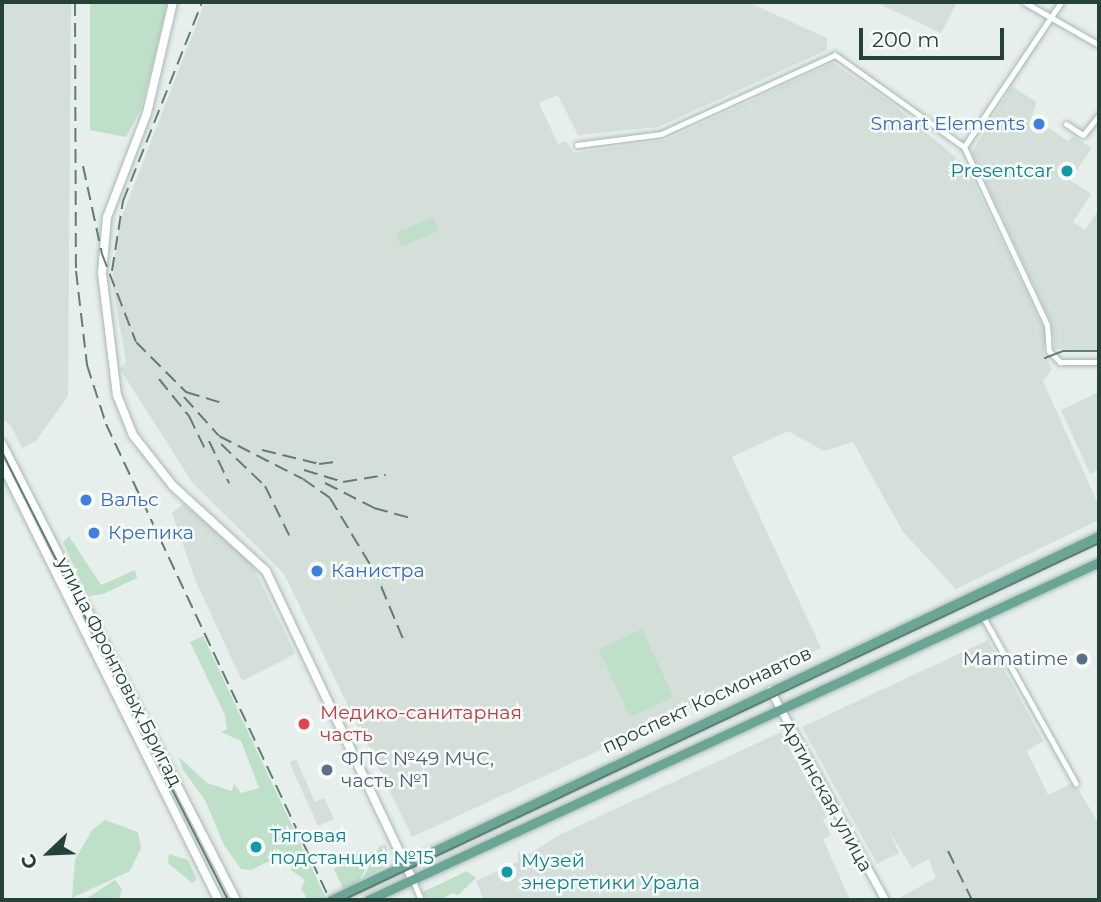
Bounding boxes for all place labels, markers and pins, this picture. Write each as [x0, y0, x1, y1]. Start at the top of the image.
place label: Smart Elements [871, 113, 1025, 135]
marker: Smart Elements [1031, 116, 1047, 132]
place label: Presentcar [950, 160, 1053, 182]
marker: Presentcar [1059, 163, 1075, 179]
place label: Вальс [100, 489, 159, 511]
marker: Вальс [78, 492, 94, 508]
place label: Крепика [108, 522, 194, 544]
marker: Крепика [86, 525, 102, 541]
place label: Канистра [331, 560, 425, 582]
marker: Канистра [309, 563, 325, 579]
place label: Mamatime [963, 648, 1068, 670]
marker: Mamatime [1074, 651, 1090, 667]
place label: Медико-санитарная часть [320, 702, 522, 746]
marker: Медико-санитарная часть [294, 714, 314, 734]
place label: ФПС №49 МЧС, часть №1 [341, 748, 494, 792]
marker: ФПС №49 МЧС, часть №1 [319, 762, 335, 778]
place label: Тяговая подстанция №15 [270, 825, 434, 869]
marker: Тяговая подстанция №15 [248, 839, 264, 855]
place label: Музей энергетики Урала [521, 850, 700, 894]
marker: Музей энергетики Урала [499, 864, 515, 880]

